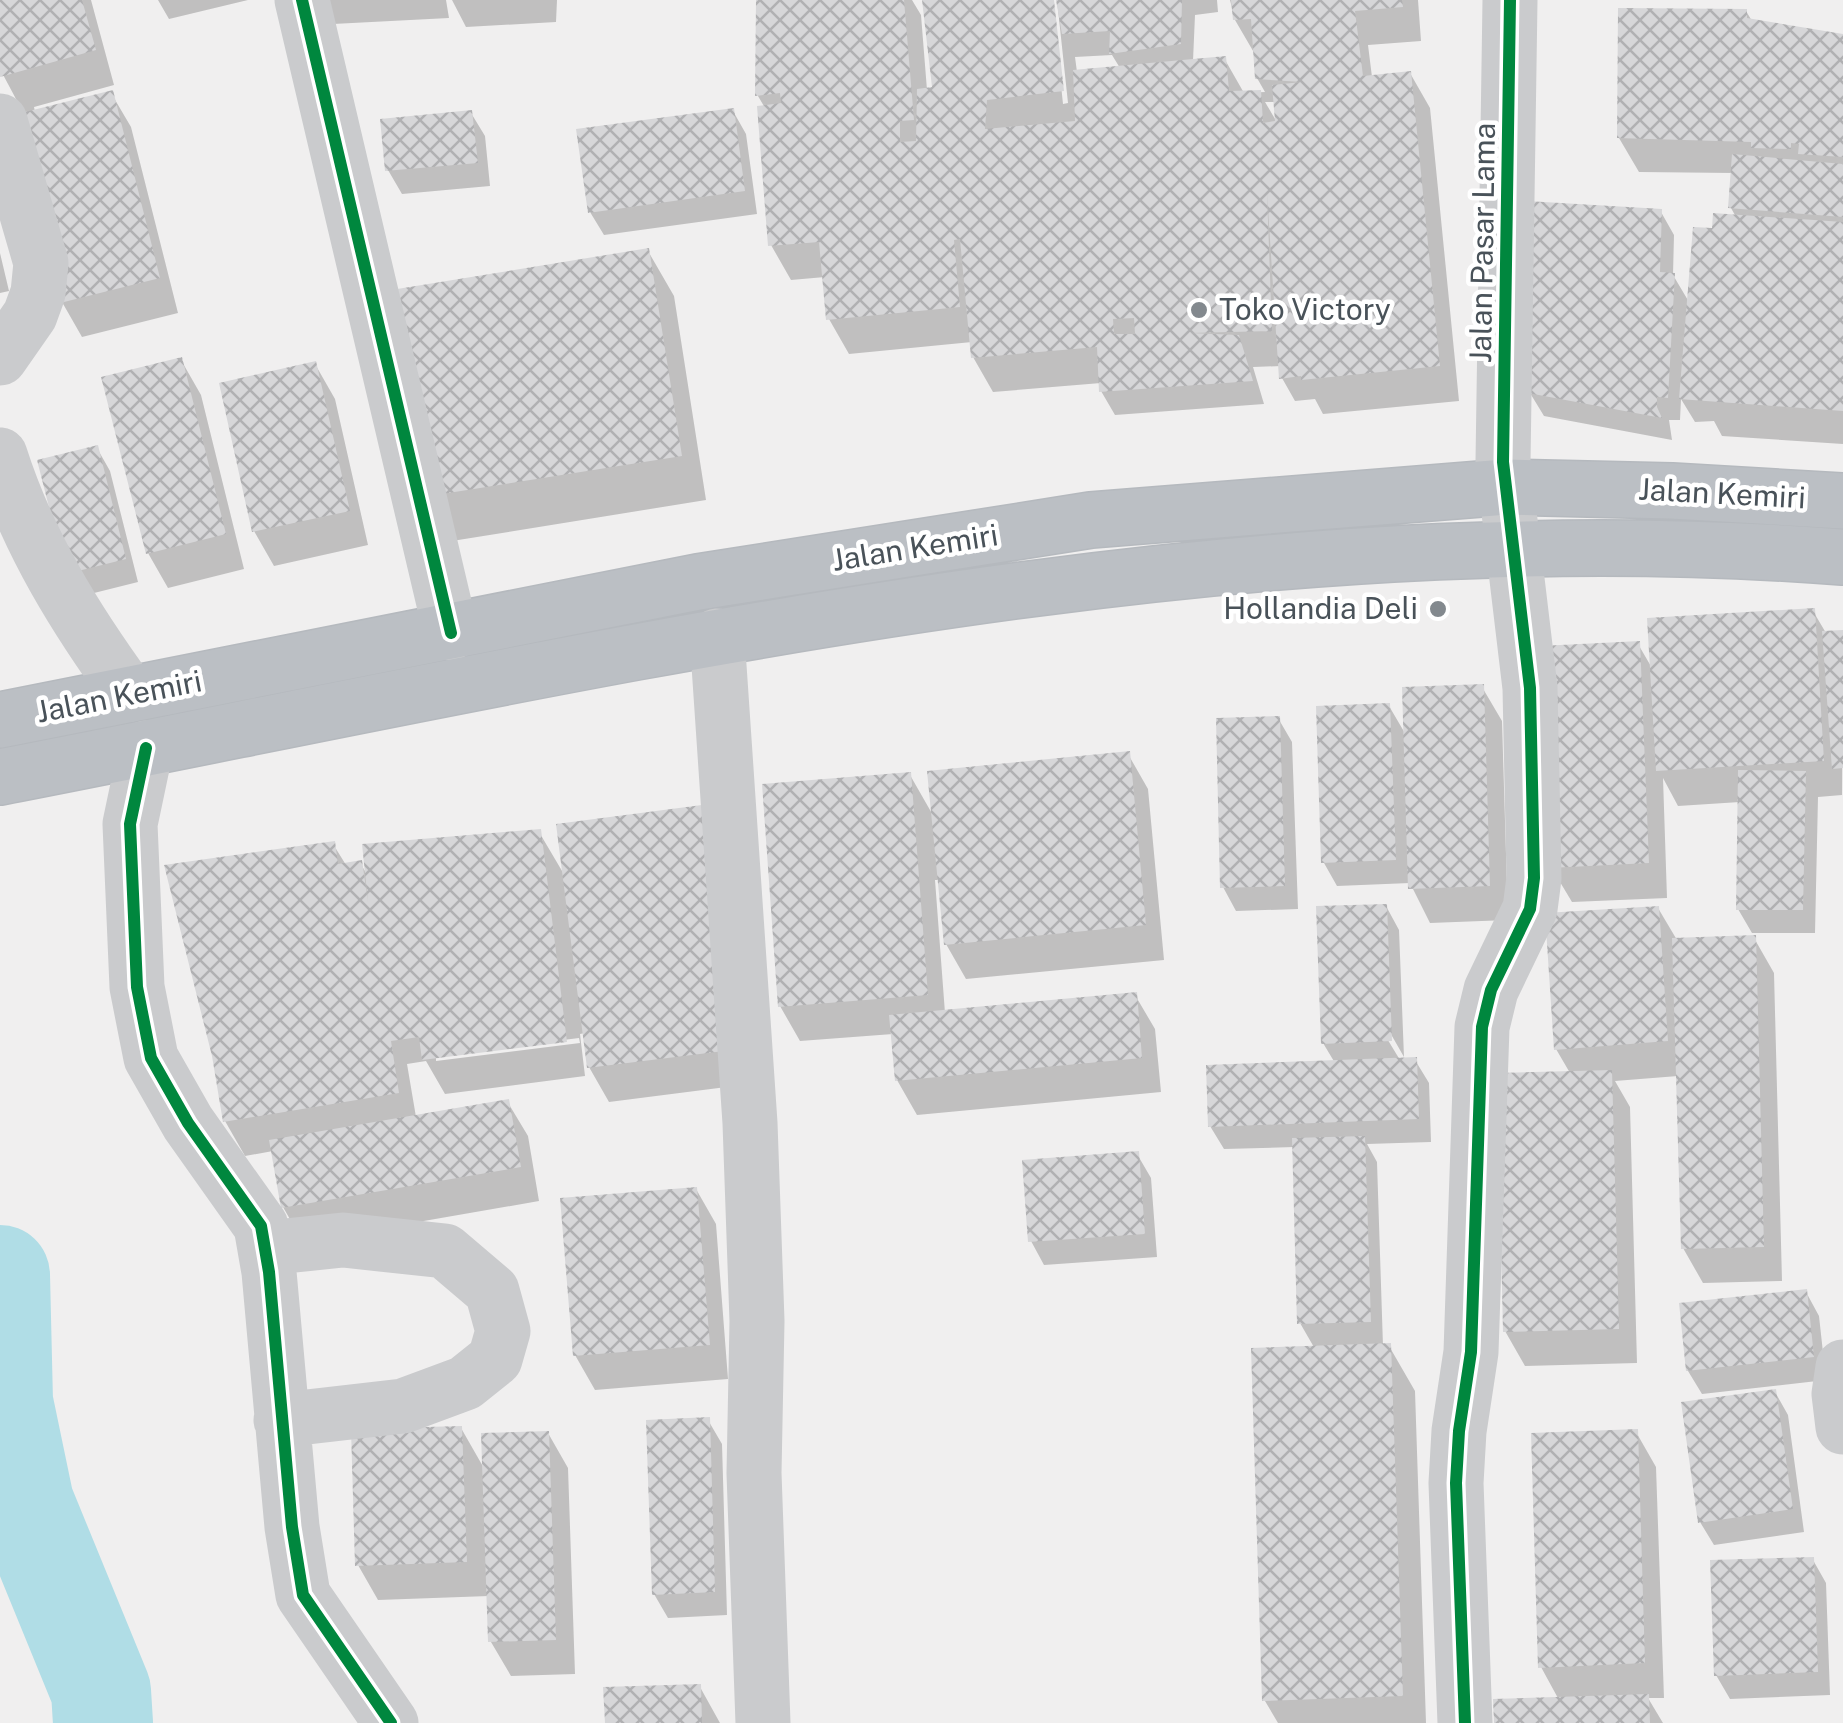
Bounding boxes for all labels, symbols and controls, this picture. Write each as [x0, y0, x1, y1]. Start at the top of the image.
street label: Jalan Pasar Lama [1462, 122, 1502, 363]
place label: Toko Victory [1219, 291, 1391, 327]
marker: Toko Victory [1188, 299, 1210, 321]
street label: Jalan Kemiri [1637, 471, 1807, 515]
street label: Jalan Kemiri [829, 516, 1000, 578]
place label: Hollandia Deli [1223, 590, 1418, 626]
marker: Hollandia Deli [1427, 598, 1449, 620]
street label: Jalan Kemiri [33, 662, 205, 730]

